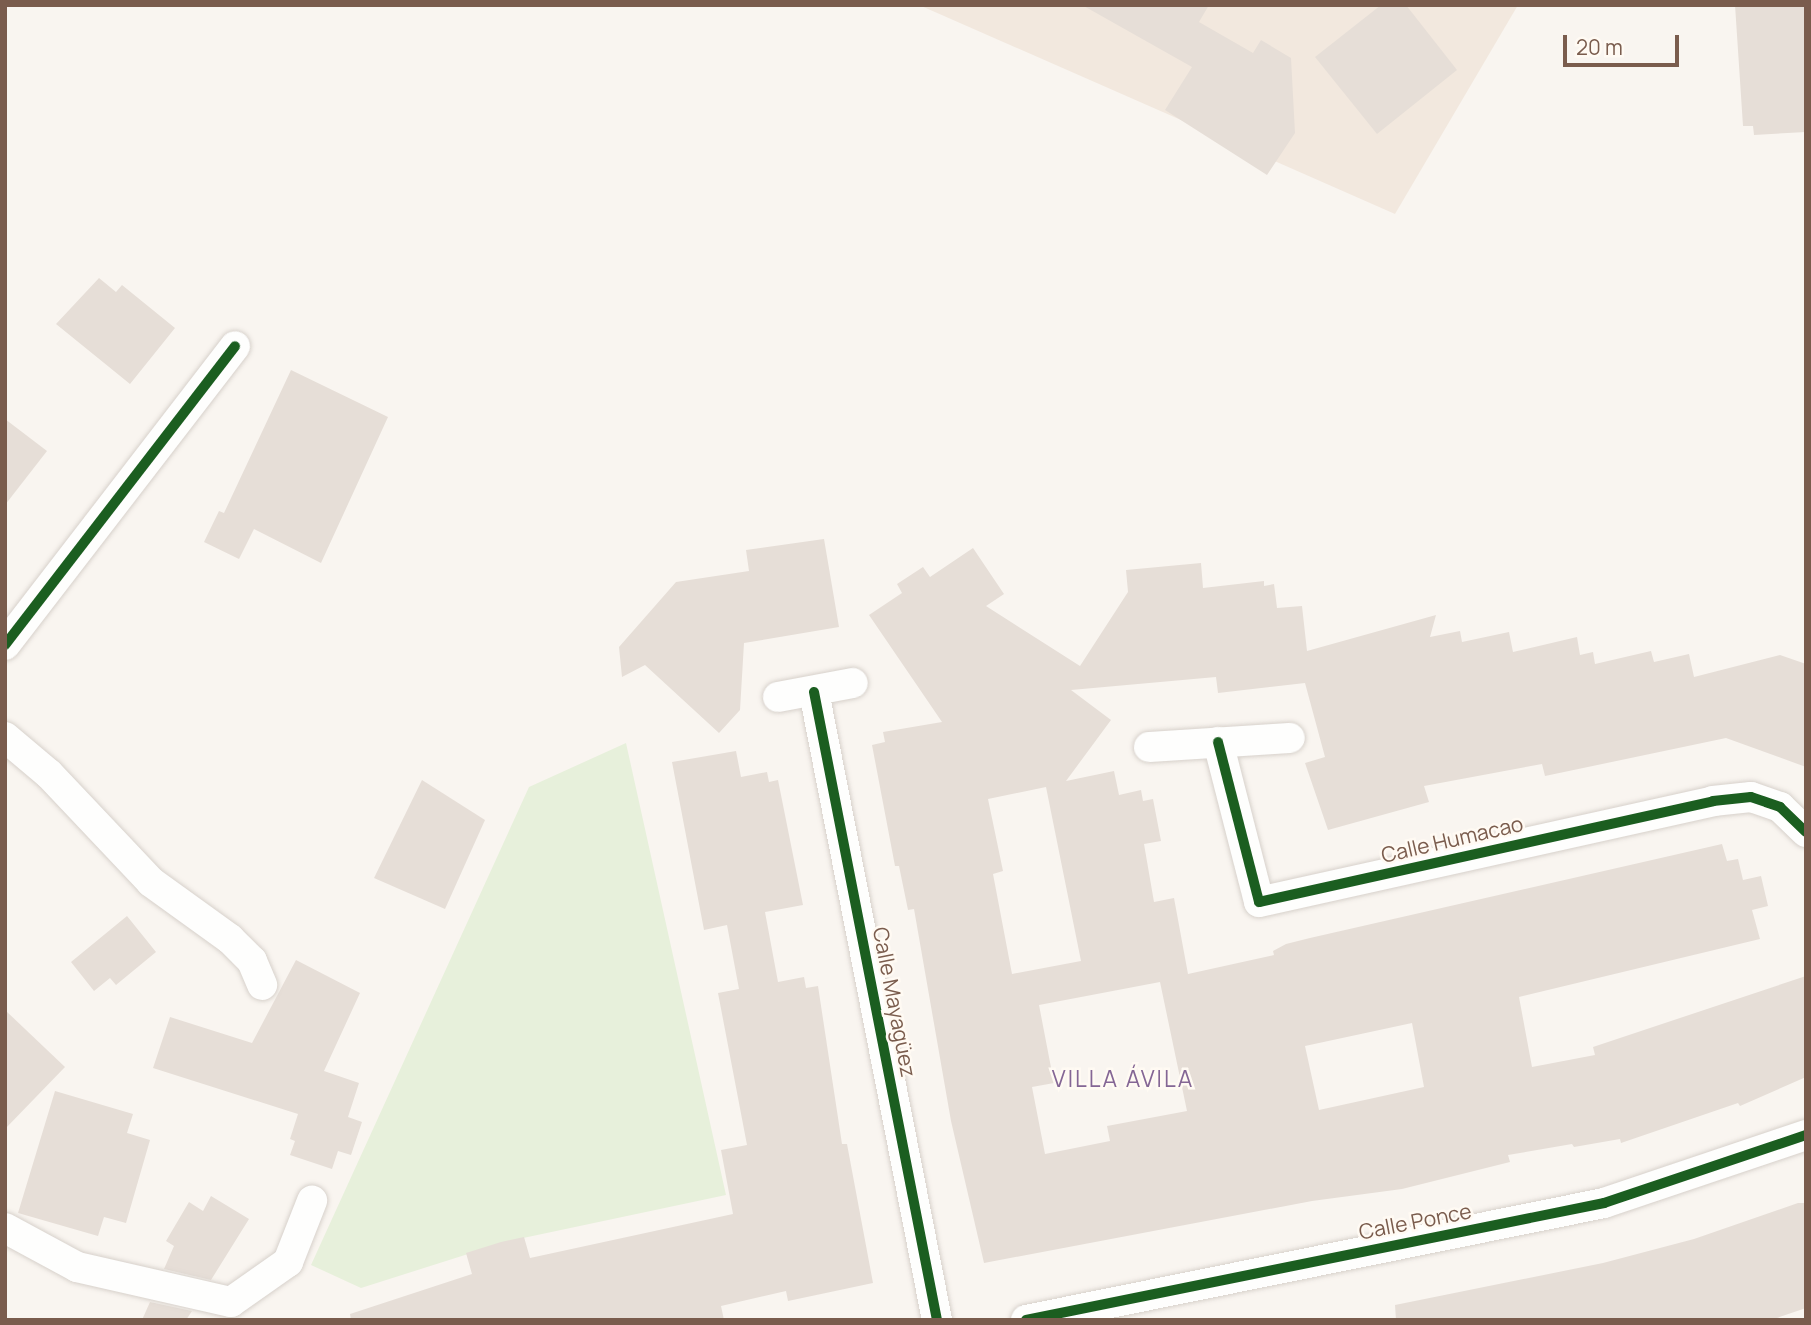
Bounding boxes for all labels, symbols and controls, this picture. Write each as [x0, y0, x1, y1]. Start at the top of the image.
scale bar [1566, 21, 1682, 65]
text: 20 m [1576, 33, 1623, 61]
street label: Calle Humacao [1379, 810, 1525, 868]
street label: Calle Mayagüez [868, 925, 922, 1079]
district label: VILLA ÁVILA [1053, 1064, 1193, 1092]
street label: Calle Ponce [1357, 1198, 1473, 1244]

